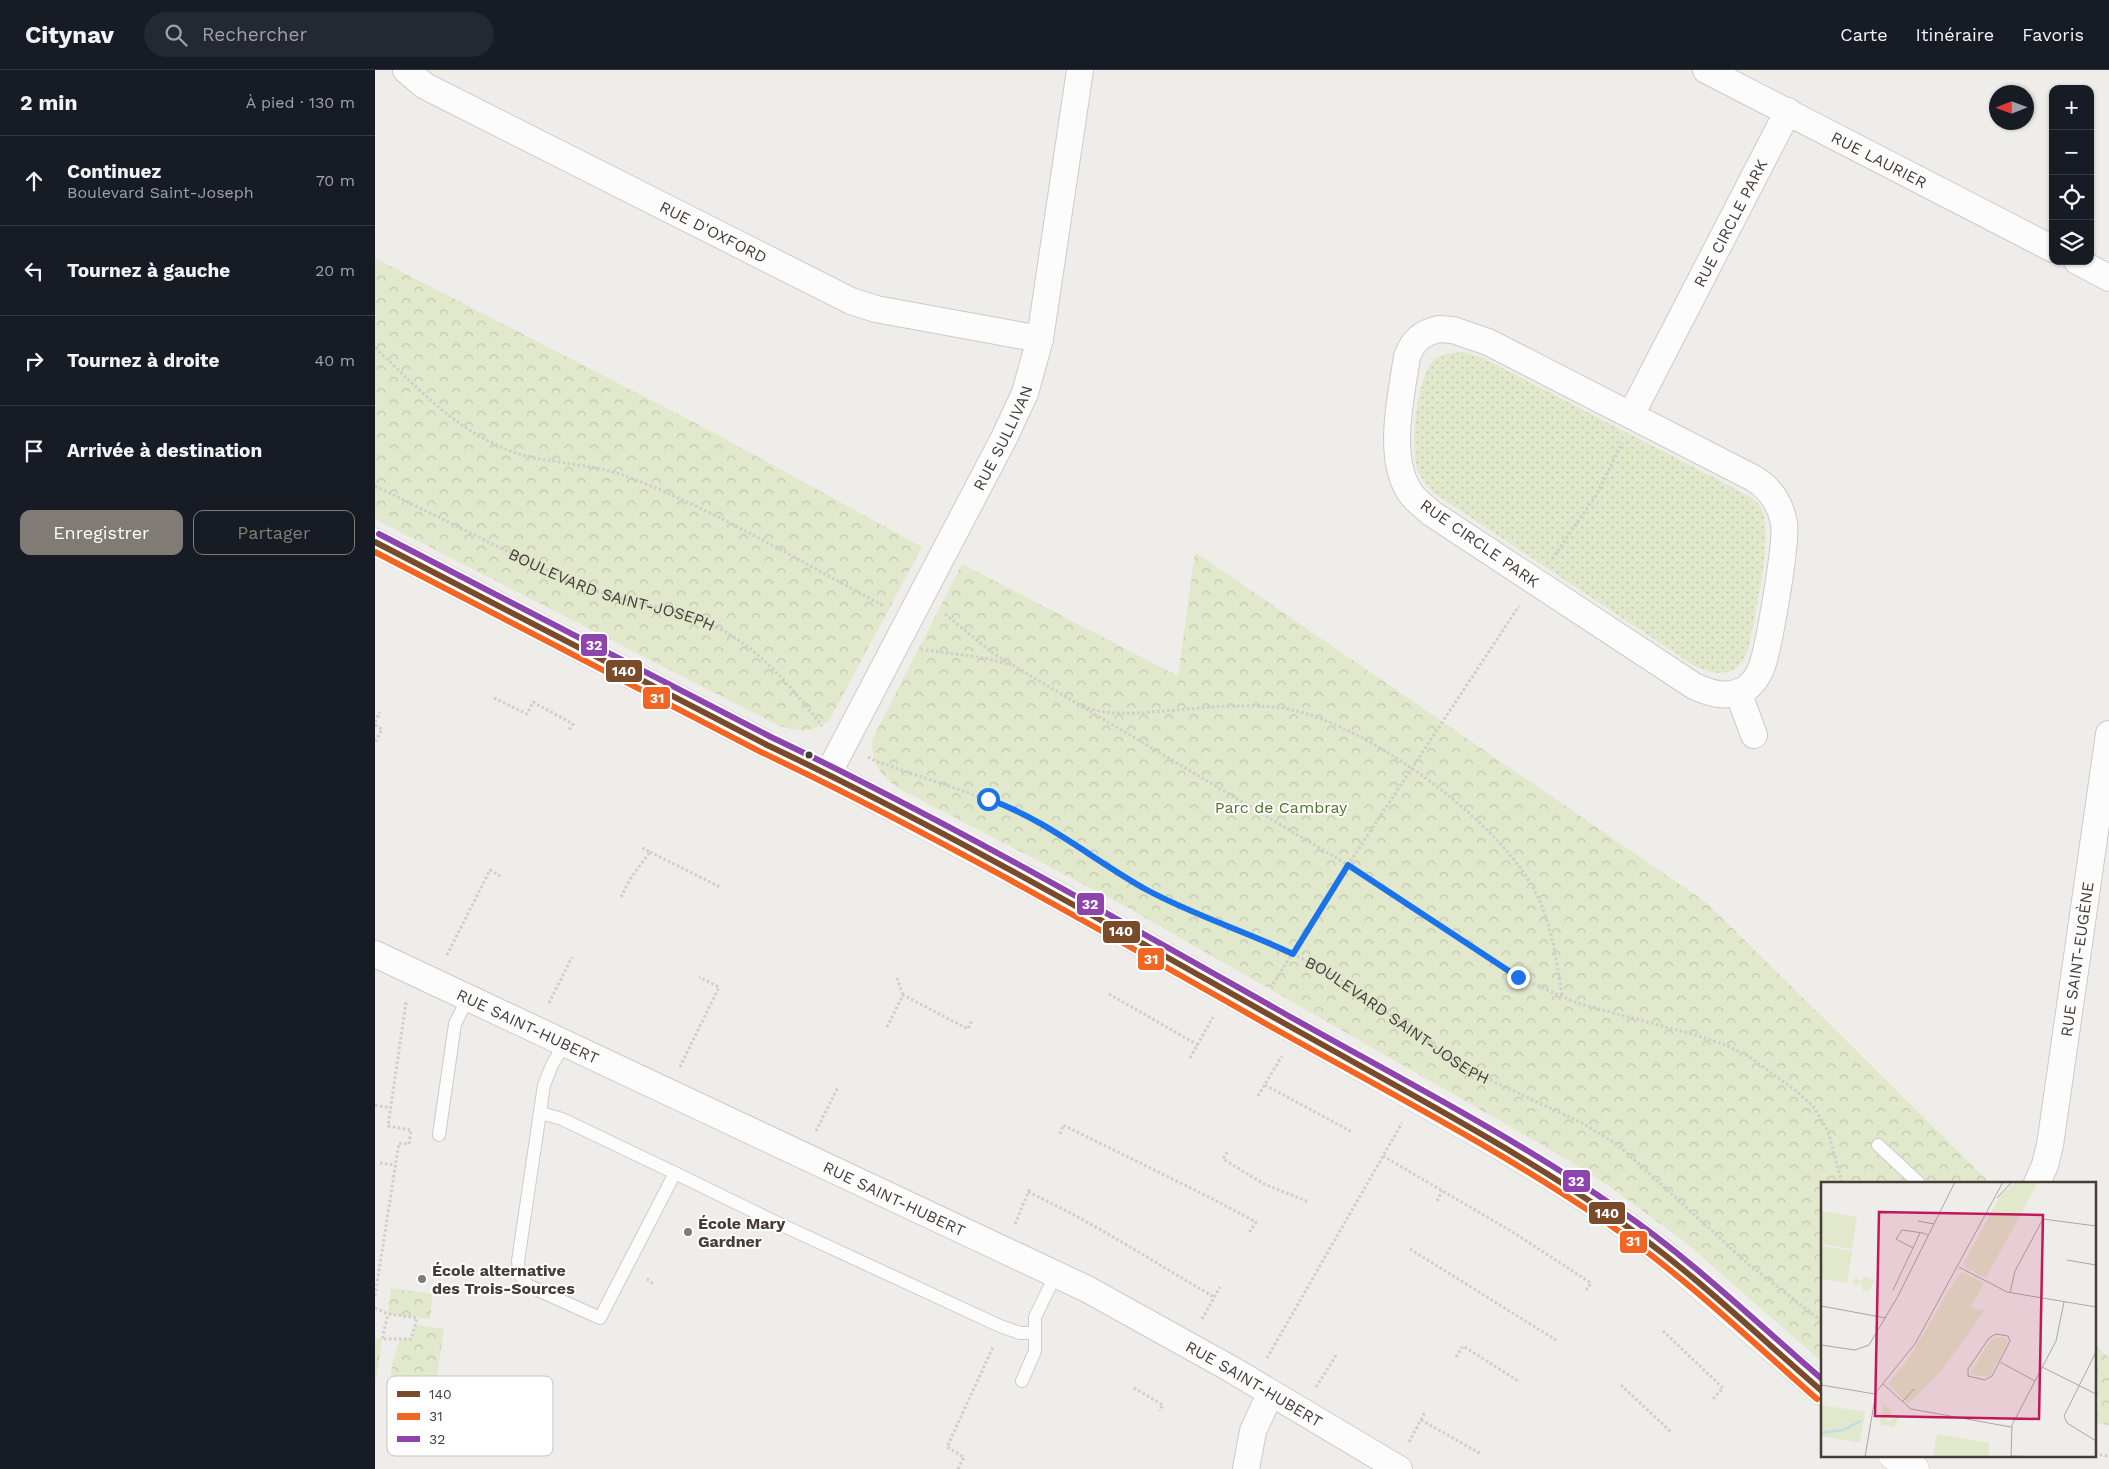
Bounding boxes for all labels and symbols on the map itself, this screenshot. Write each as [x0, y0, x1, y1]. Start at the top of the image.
north arrow [1989, 85, 2034, 130]
street label: RUE LAURIER [1828, 127, 1930, 192]
street label: RUE CIRCLE PARK [1690, 156, 1772, 290]
street label: RUE D'OXFORD [656, 197, 770, 267]
street label: RUE SULLIVAN [969, 383, 1037, 494]
street label: RUE CIRCLE PARK [1417, 495, 1543, 592]
street label: BOULEVARD SAINT-JOSEPH [505, 544, 718, 635]
line badge: 32 [580, 633, 608, 657]
text: 32 [586, 637, 602, 653]
line badge: 140 [605, 659, 643, 683]
text: 140 [612, 663, 636, 679]
line badge: 31 [642, 686, 671, 710]
text: 31 [650, 690, 664, 706]
unlabelled marker [804, 750, 814, 760]
route start [977, 788, 1000, 811]
park label: Parc de Cambray [1215, 798, 1348, 817]
street label: RUE SAINT-EUGÈNE [2057, 880, 2098, 1038]
line badge: 32 [1076, 892, 1105, 916]
text: 32 [1082, 896, 1098, 912]
line badge: 140 [1102, 920, 1141, 944]
text: 140 [1109, 923, 1133, 939]
line badge: 31 [1137, 947, 1165, 971]
text: 31 [1144, 951, 1158, 967]
street label: BOULEVARD SAINT-JOSEPH [1302, 952, 1492, 1088]
route end [1507, 966, 1530, 989]
street label: RUE SAINT-HUBERT [454, 985, 602, 1068]
street label: RUE SAINT-HUBERT [820, 1157, 969, 1241]
line badge: 32 [1562, 1169, 1591, 1193]
text: 32 [1568, 1173, 1584, 1189]
inset map [1821, 1182, 2097, 1456]
line badge: 140 [1588, 1201, 1626, 1225]
text: 140 [1595, 1205, 1619, 1221]
place label: École Mary Gardner [698, 1214, 786, 1251]
marker: École Mary Gardner [682, 1226, 694, 1238]
line badge: 31 [1619, 1230, 1648, 1254]
text: 31 [1626, 1233, 1640, 1249]
place label: École alternative des Trois-Sources [432, 1261, 575, 1298]
marker: École alternative des Trois-Sources [416, 1273, 428, 1285]
street label: RUE SAINT-HUBERT [1182, 1337, 1326, 1431]
legend [387, 1376, 553, 1456]
text: 140 [429, 1386, 452, 1402]
text: 31 [429, 1408, 443, 1424]
text: 32 [429, 1431, 445, 1447]

